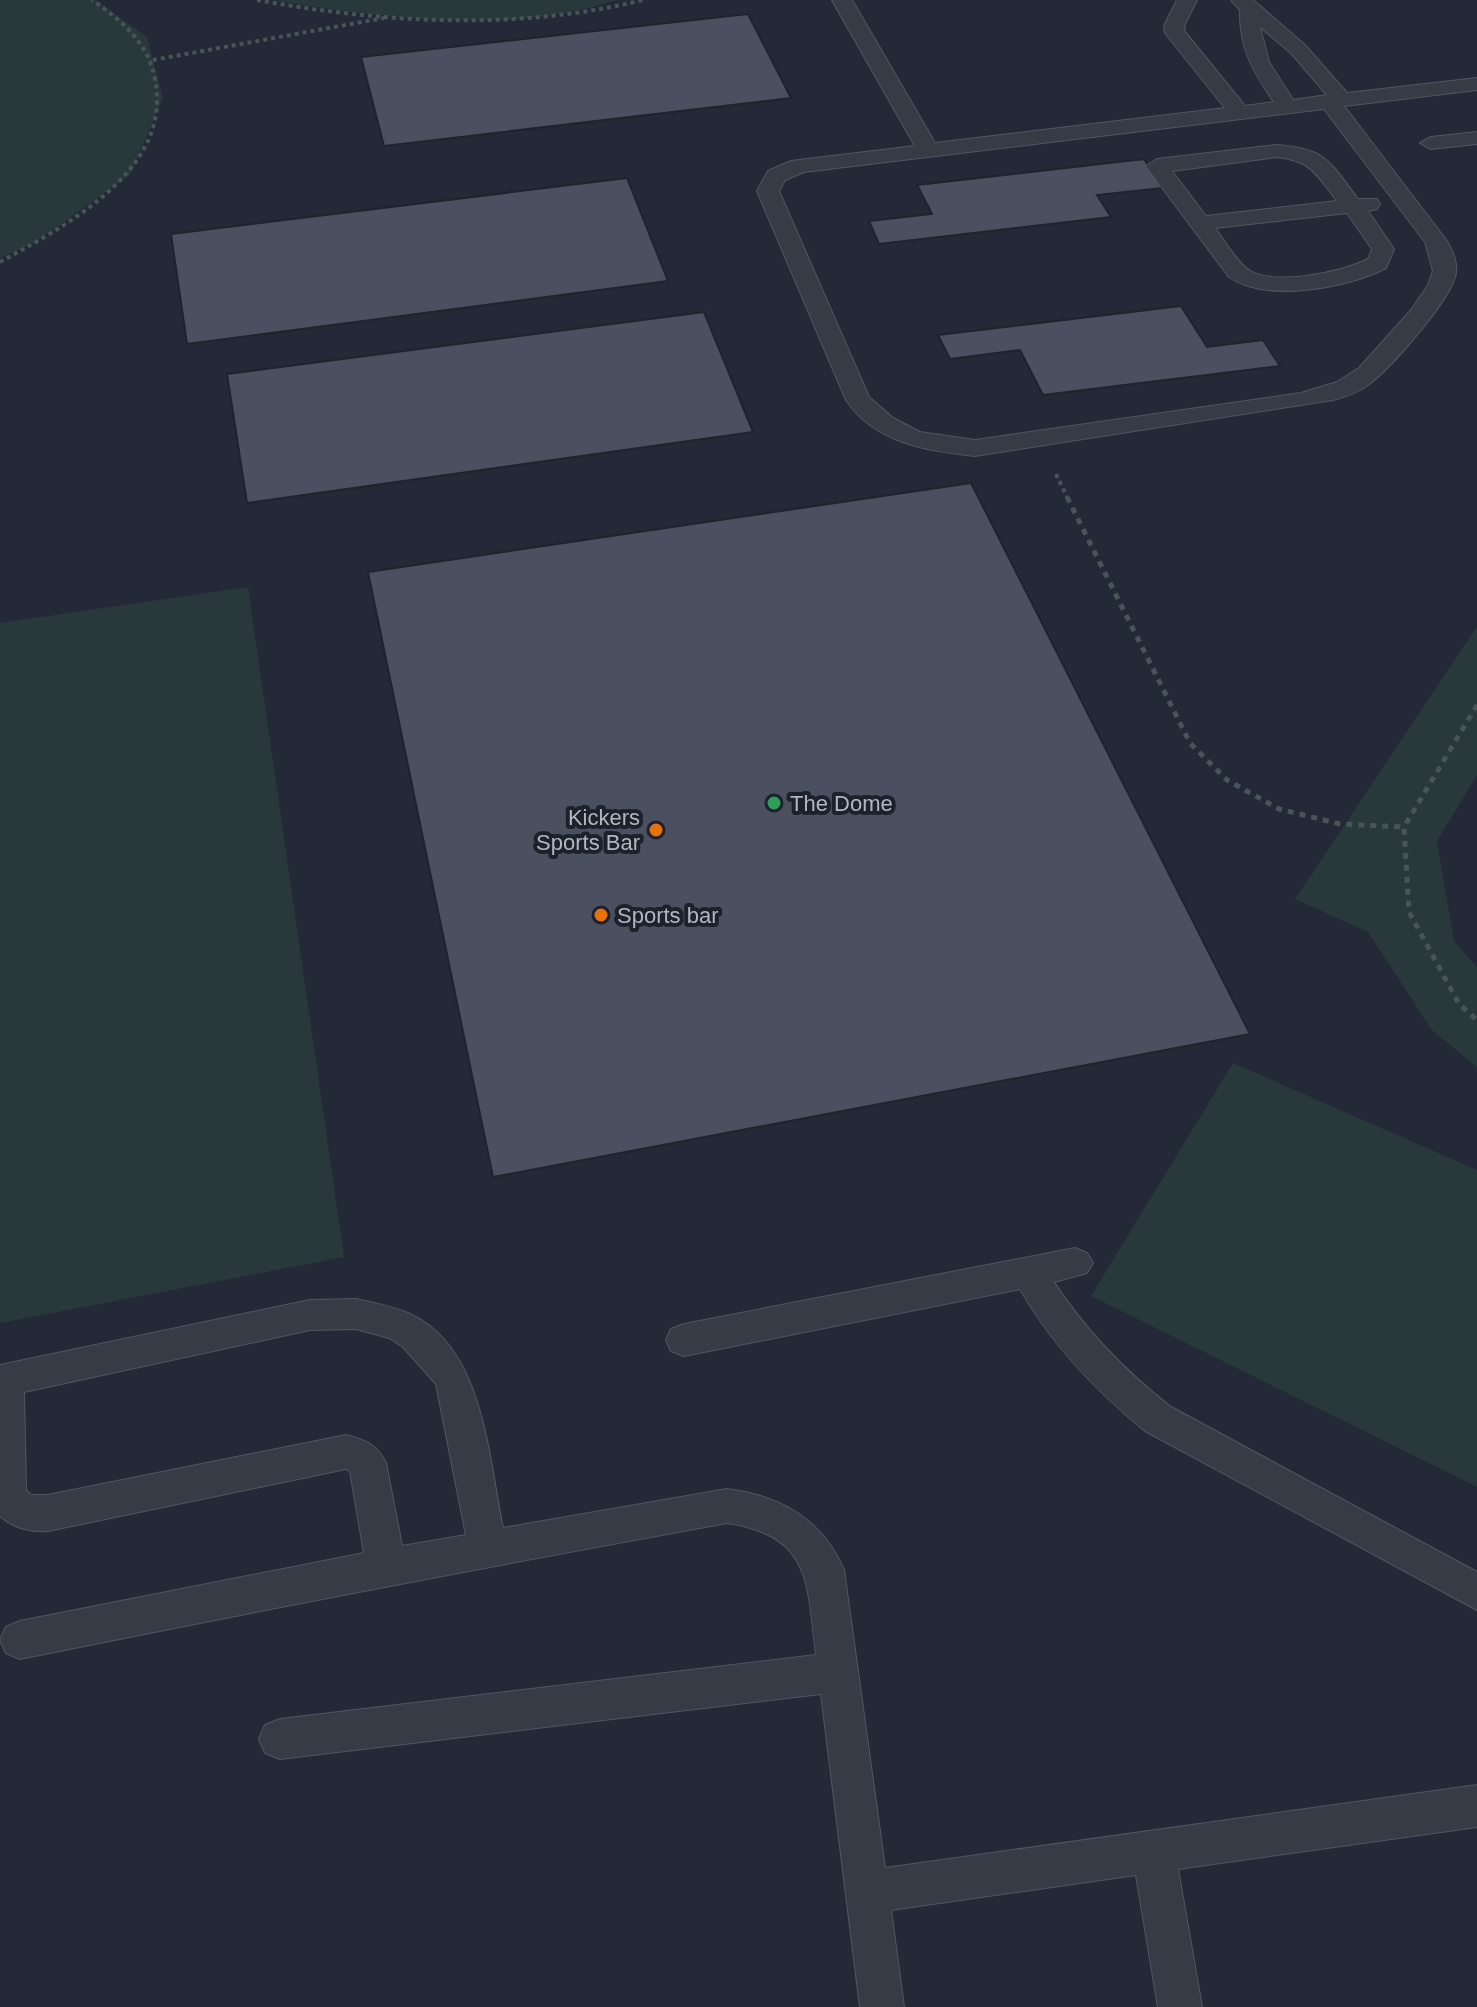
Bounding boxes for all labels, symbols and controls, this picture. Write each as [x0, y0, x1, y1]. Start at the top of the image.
place label: The Dome [790, 791, 893, 816]
marker: The Dome [765, 794, 783, 812]
place label: Kickers Sports Bar [536, 805, 640, 855]
marker: Kickers Sports Bar [647, 821, 665, 839]
place label: Sports bar [617, 903, 719, 928]
marker: Sports bar [592, 906, 610, 924]

